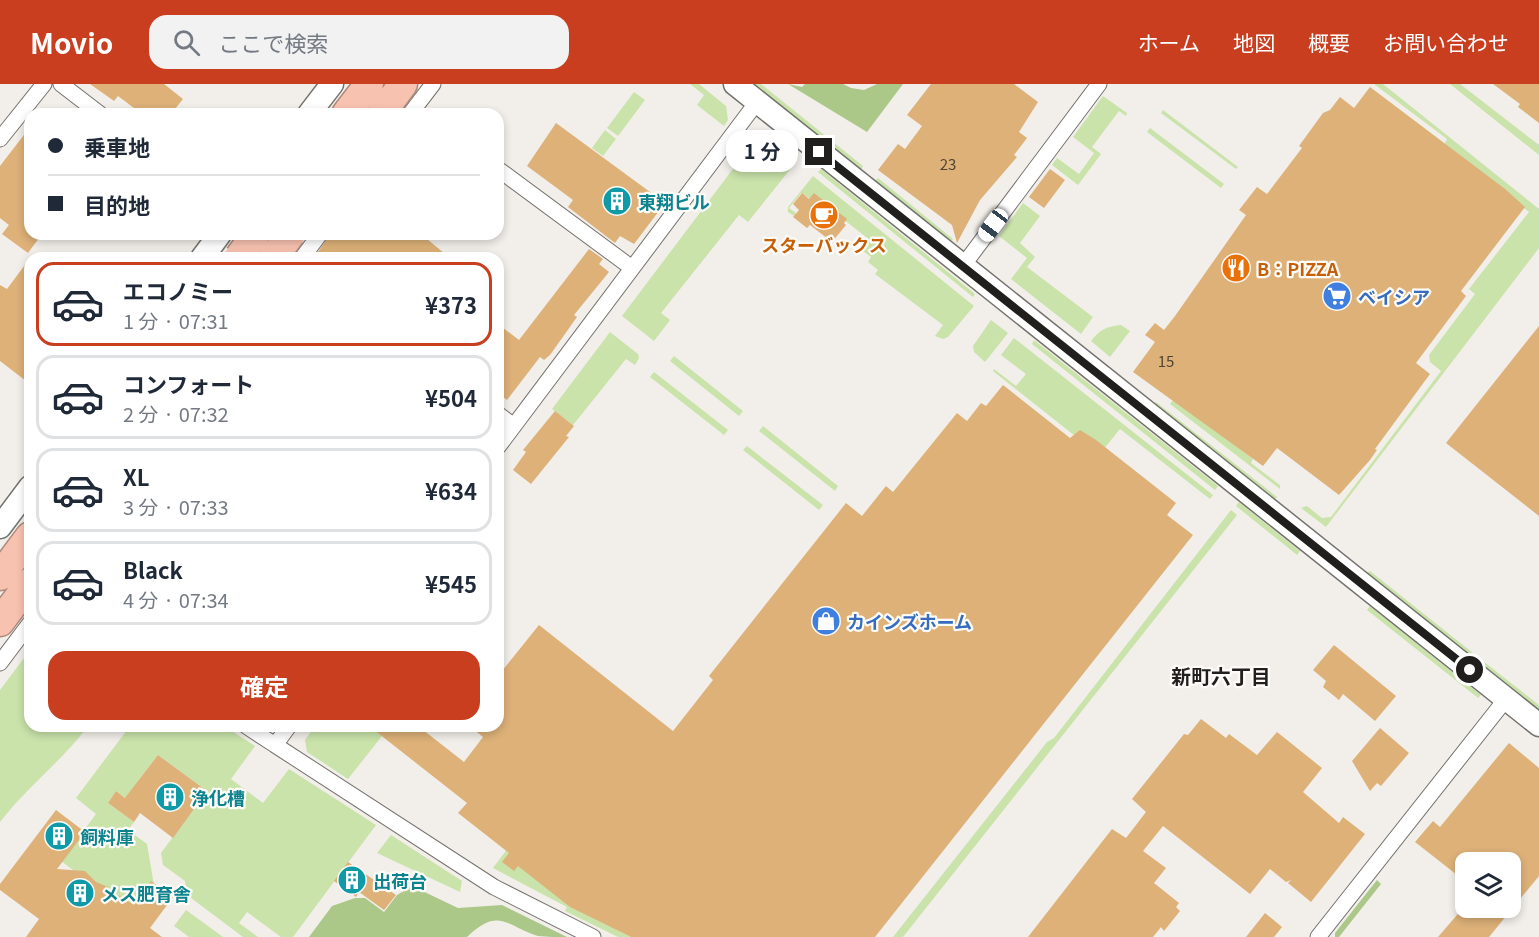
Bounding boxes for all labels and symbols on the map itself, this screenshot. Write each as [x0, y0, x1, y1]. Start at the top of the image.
callout: 1 分 [726, 131, 798, 173]
route end [805, 138, 832, 165]
house number: 23 [940, 153, 956, 174]
building icon: 東翔ビル [601, 185, 633, 217]
place label: 東翔ビル [638, 188, 710, 214]
cafe icon: スターバックス [808, 199, 840, 231]
car [975, 205, 1011, 245]
place label: スターバックス [761, 231, 887, 257]
restaurant icon: B：PIZZA [1220, 252, 1252, 284]
place label: B：PIZZA [1257, 255, 1339, 281]
supermarket icon: ベイシア [1321, 280, 1353, 312]
place label: ベイシア [1358, 283, 1430, 309]
house number: 15 [1158, 350, 1174, 371]
shop icon: カインズホーム [810, 605, 842, 637]
place label: カインズホーム [847, 608, 972, 634]
route start [1456, 656, 1483, 683]
district label: 新町六丁目 [1171, 661, 1271, 690]
building icon: 浄化槽 [154, 781, 186, 813]
place label: 浄化槽 [191, 784, 245, 810]
building icon: 飼料庫 [43, 820, 75, 852]
place label: 飼料庫 [80, 823, 134, 849]
building icon: 出荷台 [336, 864, 368, 896]
place label: 出荷台 [373, 867, 427, 893]
building icon: メス肥育舎 [64, 877, 96, 909]
place label: メス肥育舎 [101, 880, 191, 906]

